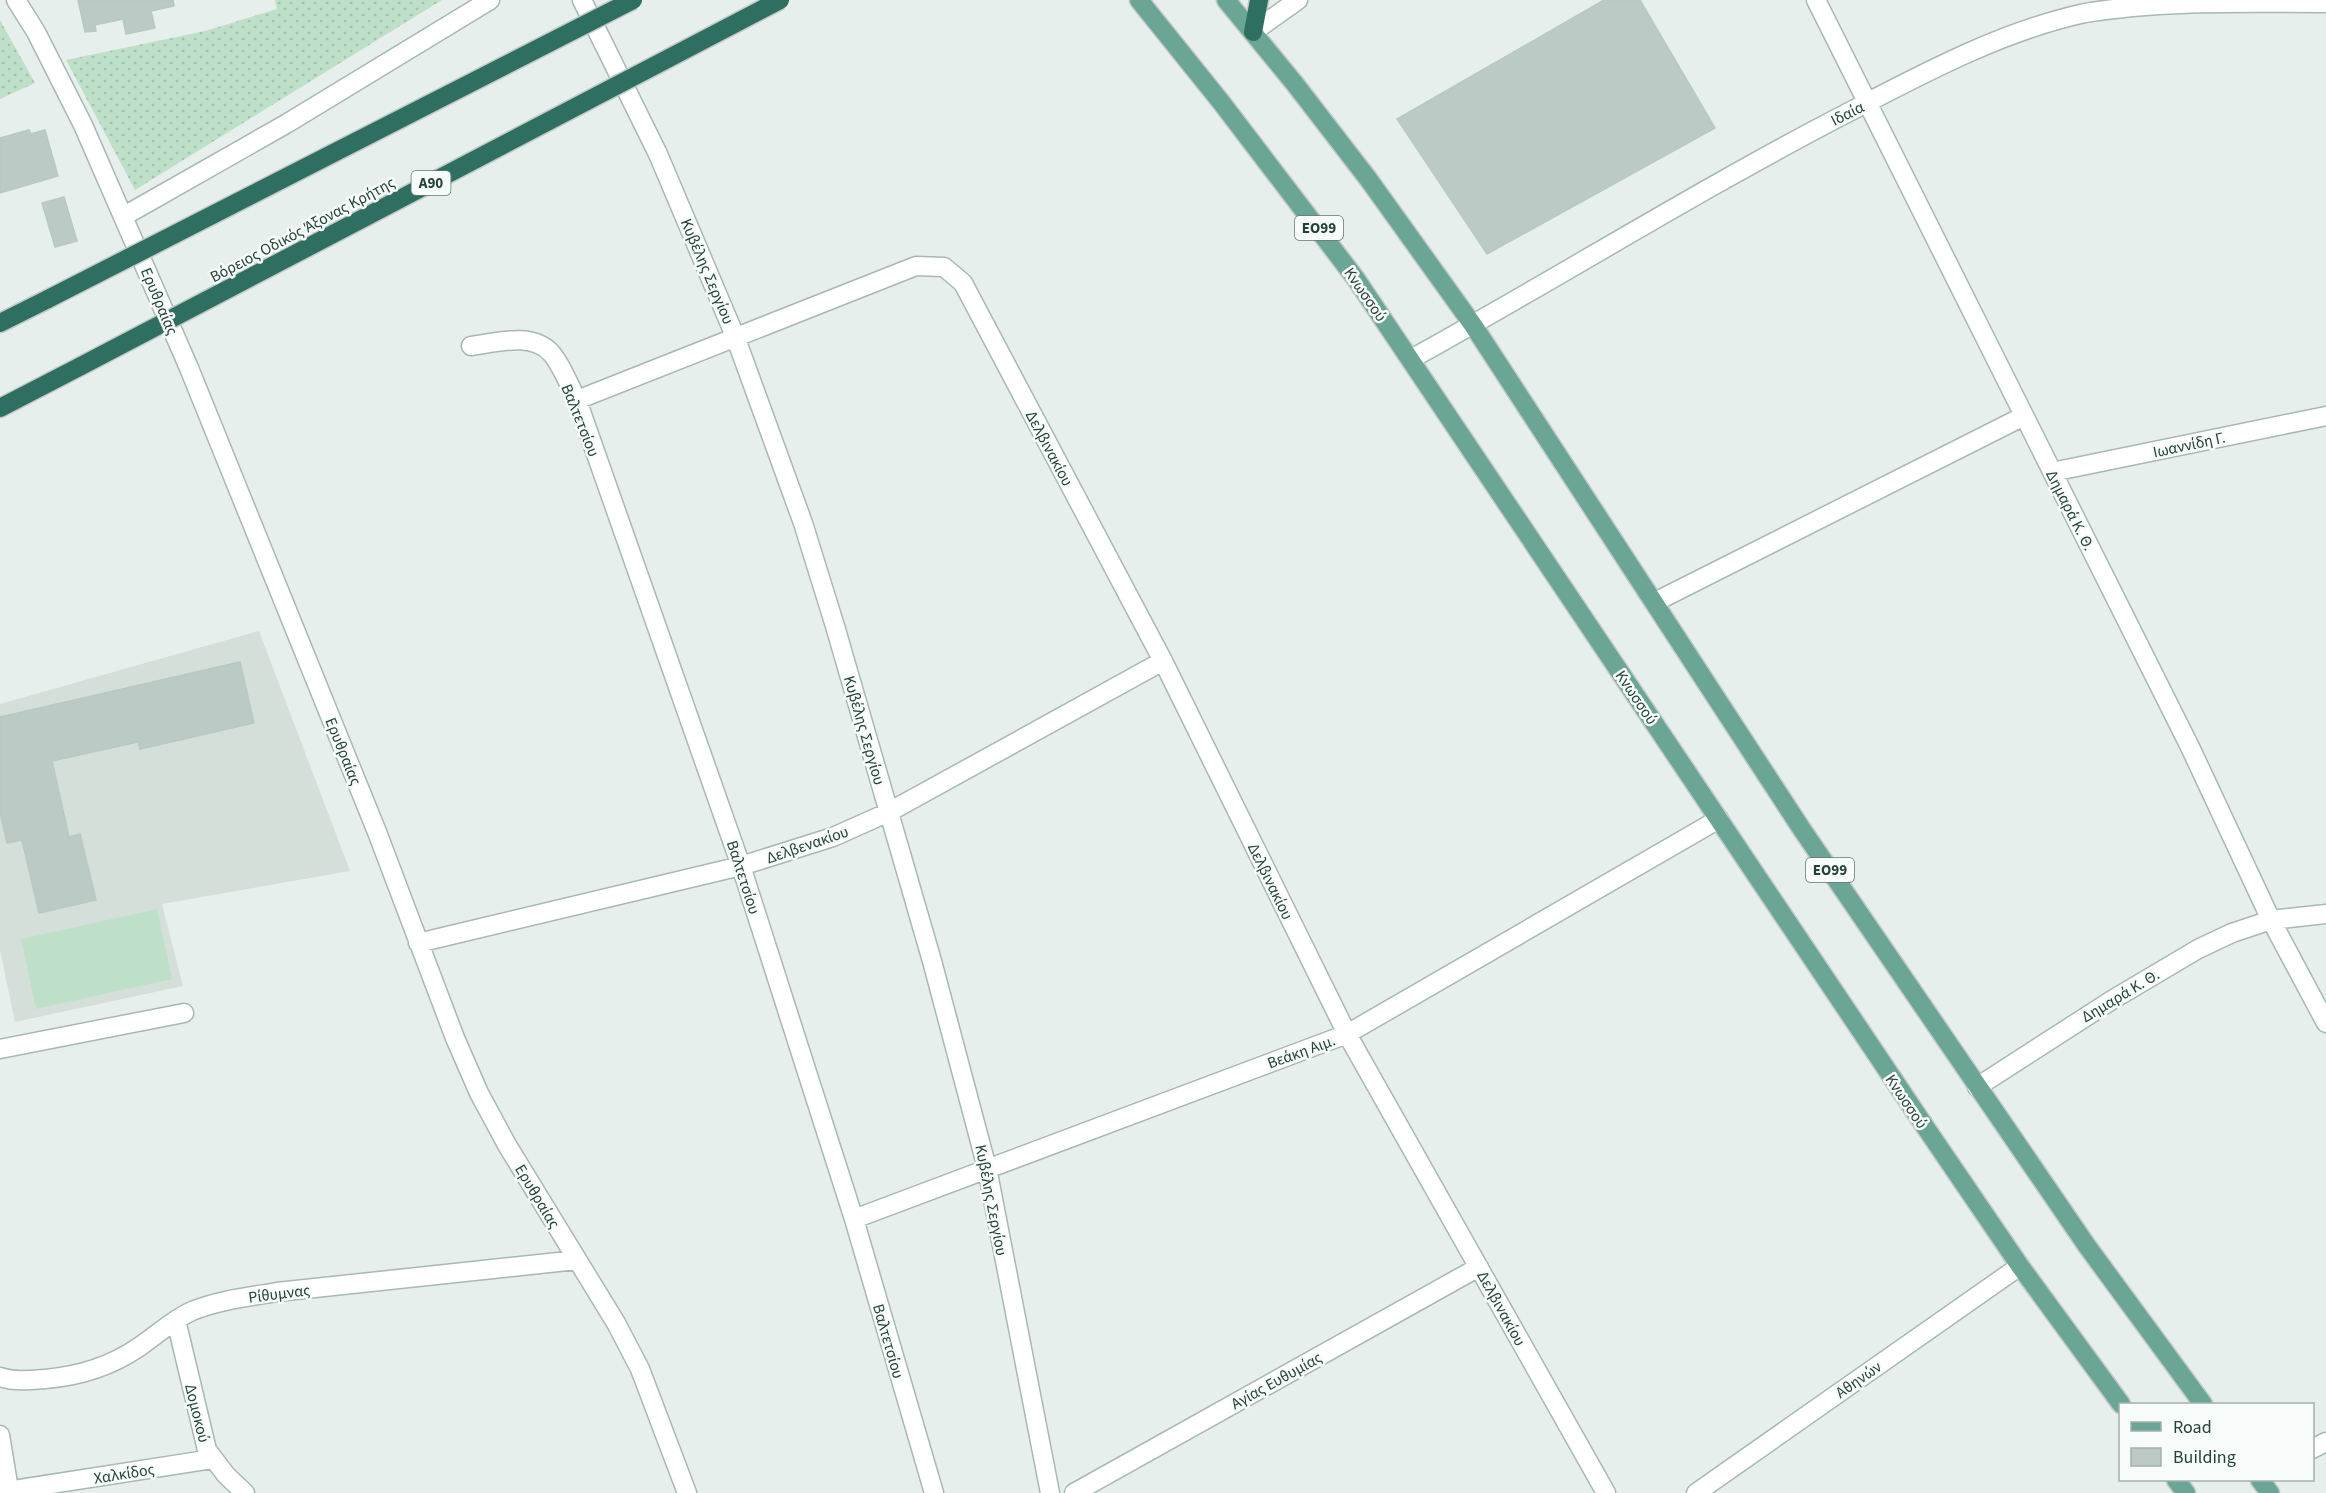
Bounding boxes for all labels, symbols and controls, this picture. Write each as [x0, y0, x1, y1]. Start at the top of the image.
street label: Ιδαία [1827, 96, 1868, 132]
road number: Α90 [412, 171, 450, 195]
street label: Βόρειος Οδικός Άξονας Κρήτης [206, 172, 399, 288]
street label: Κυβέλης Σεργίου [675, 215, 739, 328]
road number: ΕΟ99 [1295, 216, 1343, 240]
street label: Κνωσσού [1339, 263, 1392, 326]
street label: Ερυθραίας [135, 264, 183, 339]
street label: Βαλτετσίου [556, 381, 605, 460]
street label: Δελβινακίου [1020, 407, 1078, 490]
street label: Ιωαννίδη Γ. [2151, 427, 2227, 463]
street label: Δημαρά Κ. Θ. [2040, 466, 2100, 555]
street label: Κνωσσού [1610, 666, 1662, 729]
street label: Κυβέλης Σεργίου [838, 673, 890, 788]
street label: Ερυθραίας [320, 714, 367, 789]
street label: Δελβενακίου [763, 821, 851, 869]
street label: Βαλτετσίου [721, 838, 765, 917]
street label: Δελβινακίου [1242, 839, 1298, 923]
road number: ΕΟ99 [1806, 858, 1854, 882]
street label: Δημαρά Κ. Θ. [2077, 964, 2164, 1028]
street label: Βεάκη Αιμ. [1264, 1029, 1339, 1074]
street label: Κνωσσού [1880, 1070, 1932, 1133]
street label: Κυβέλης Σεργίου [969, 1143, 1013, 1258]
street label: Ερυθραίας [509, 1160, 565, 1233]
street label: Δελβινακίου [1471, 1267, 1531, 1350]
street label: Ρίθυμνας [247, 1279, 311, 1309]
street label: Βαλτετσίου [867, 1301, 909, 1381]
street label: Αγίας Ευθυμίας [1227, 1347, 1326, 1415]
street label: Αθηνών [1831, 1356, 1886, 1404]
street label: Δομοκού [179, 1382, 215, 1445]
legend [2119, 1403, 2314, 1481]
text: Road [2173, 1415, 2212, 1440]
text: Building [2173, 1445, 2236, 1470]
street label: Χαλκίδος [92, 1458, 156, 1490]

